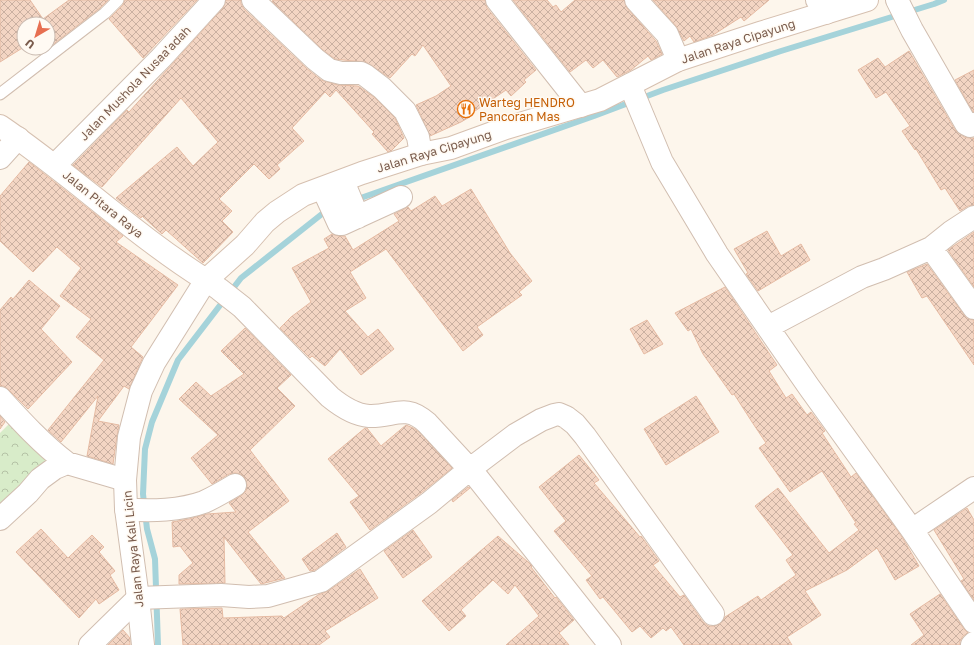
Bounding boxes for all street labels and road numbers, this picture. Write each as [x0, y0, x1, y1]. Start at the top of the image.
street label: Jalan Raya Cipayung [679, 15, 797, 67]
street label: Jalan Mushola Nusaa'adah [76, 22, 194, 144]
street label: Jalan Raya Cipayung [375, 126, 493, 176]
street label: Jalan Pitara Raya [60, 167, 146, 241]
street label: Jalan Raya Kali Licin [119, 490, 147, 608]

